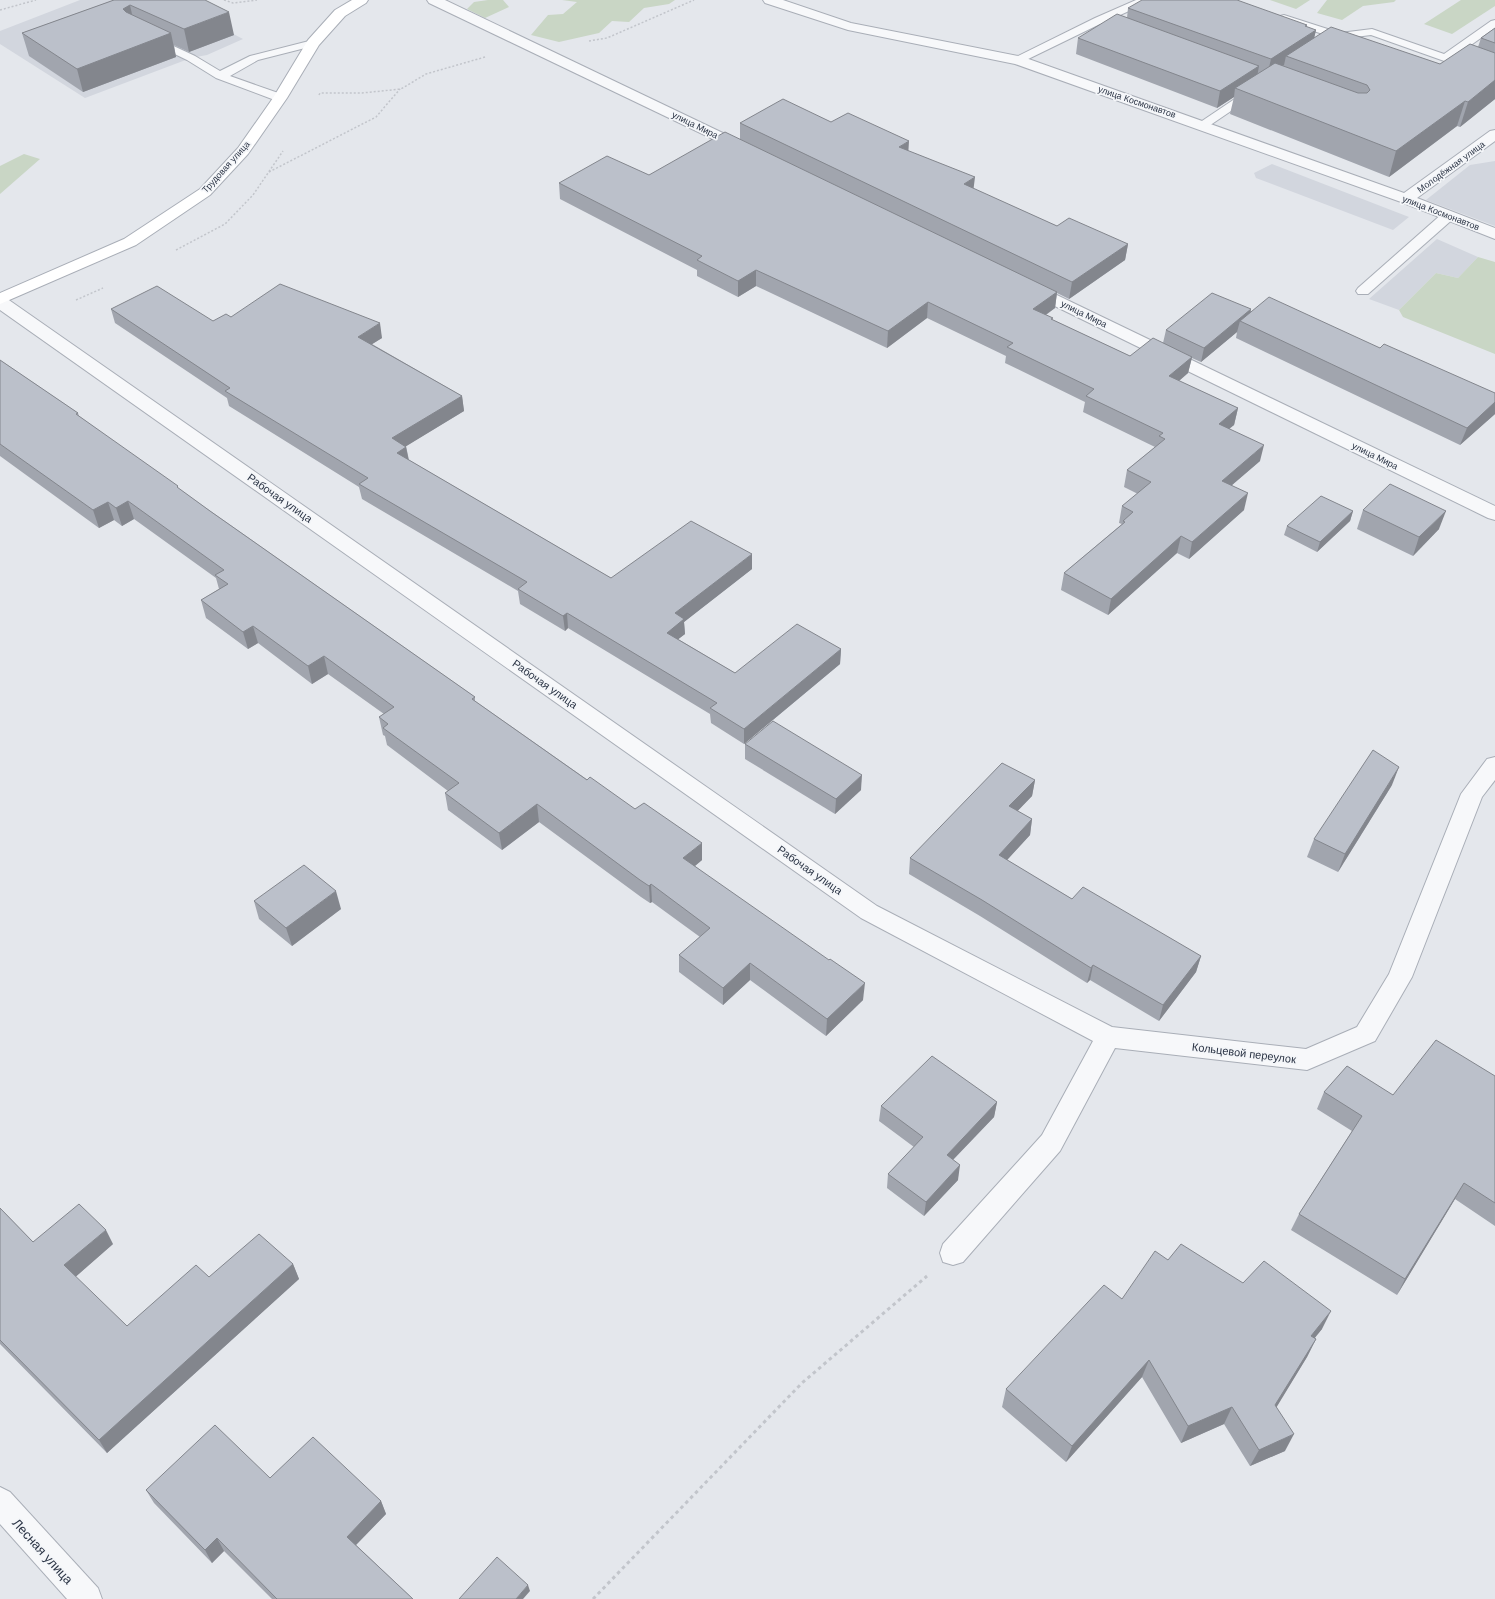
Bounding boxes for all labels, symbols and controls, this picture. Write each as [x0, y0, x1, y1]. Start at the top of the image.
street label: улица Космонавтов [1097, 84, 1177, 120]
street label: улица Мира [670, 110, 720, 140]
street label: Трудовая улица [200, 139, 252, 195]
street label: Молодёжная улица [1415, 139, 1487, 195]
street label: улица Космонавтов [1401, 194, 1481, 232]
street label: улица Мира [1059, 299, 1109, 329]
street label: улица Мира [1350, 441, 1400, 471]
street label: Рабочая улица [245, 471, 315, 525]
street label: Рабочая улица [510, 657, 580, 711]
street label: Рабочая улица [775, 843, 845, 897]
street label: Кольцевой переулок [1191, 1041, 1297, 1065]
street label: Лесная улица [9, 1515, 77, 1588]

